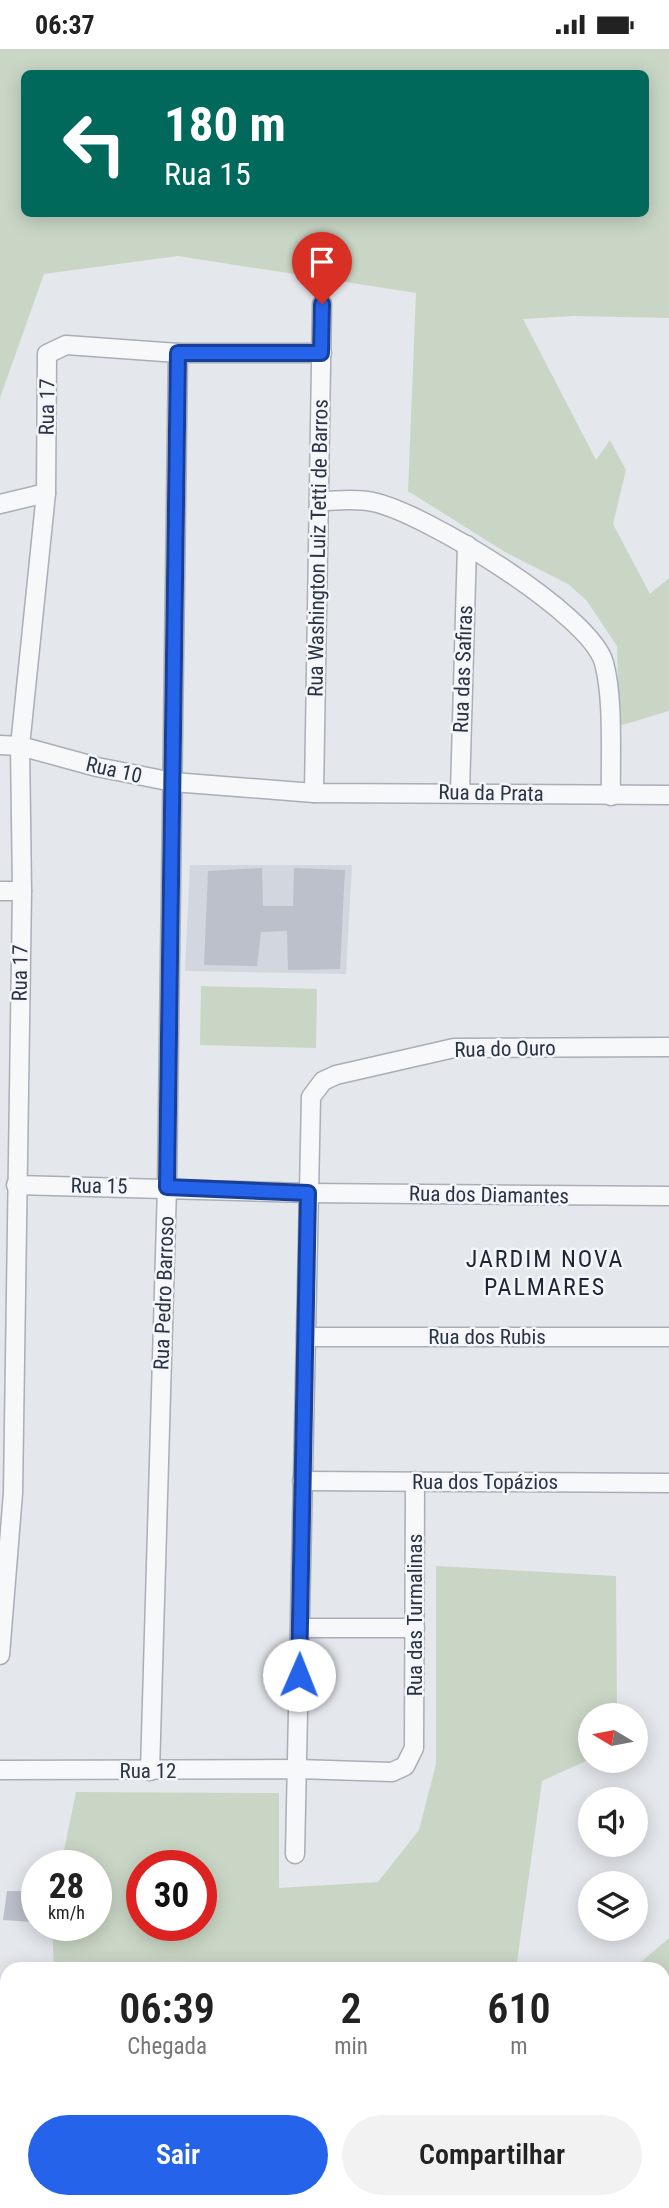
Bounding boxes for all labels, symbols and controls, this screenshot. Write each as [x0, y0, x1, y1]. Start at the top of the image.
text: 06:37 [35, 10, 95, 40]
text: 180 m [164, 96, 286, 153]
icon: left [49, 98, 140, 189]
text: Rua 15 [164, 155, 251, 193]
pin [292, 232, 352, 304]
icon: arrive [303, 243, 341, 281]
street label: Rua 17 [35, 378, 59, 436]
street label: Rua Washington Luiz Tetti de Barros [303, 399, 333, 697]
street label: Rua das Safiras [449, 605, 477, 733]
street label: Rua 10 [84, 752, 144, 788]
street label: Rua da Prata [438, 780, 544, 806]
street label: Rua 17 [8, 944, 32, 1002]
street label: Rua do Ouro [454, 1036, 556, 1062]
street label: Rua 15 [70, 1174, 128, 1198]
street label: Rua dos Diamantes [409, 1182, 569, 1208]
street label: Rua Pedro Barroso [149, 1215, 179, 1371]
district label: JARDIM NOVA PALMARES [466, 1245, 624, 1301]
street label: Rua dos Rubis [428, 1325, 546, 1349]
street label: Rua dos Topázios [412, 1470, 558, 1494]
street label: Rua das Turmalinas [403, 1534, 427, 1696]
position arrow [262, 1638, 336, 1712]
north arrow [578, 1703, 648, 1773]
map controls [578, 1703, 648, 1941]
street label: Rua 12 [120, 1759, 176, 1783]
button: sound [578, 1787, 648, 1857]
speed limit sign: 30 [126, 1850, 217, 1941]
text: 28 [49, 1866, 84, 1907]
button: layers [578, 1871, 648, 1941]
text: km/h [48, 1902, 85, 1923]
text: 06:39 [119, 1984, 215, 2033]
text: 2 [341, 1984, 362, 2033]
text: 610 [487, 1984, 551, 2033]
text: Chegada [127, 2033, 207, 2060]
text: min [334, 2033, 368, 2060]
text: m [510, 2033, 528, 2060]
button: Sair [28, 2115, 328, 2195]
button: Compartilhar [342, 2115, 642, 2195]

